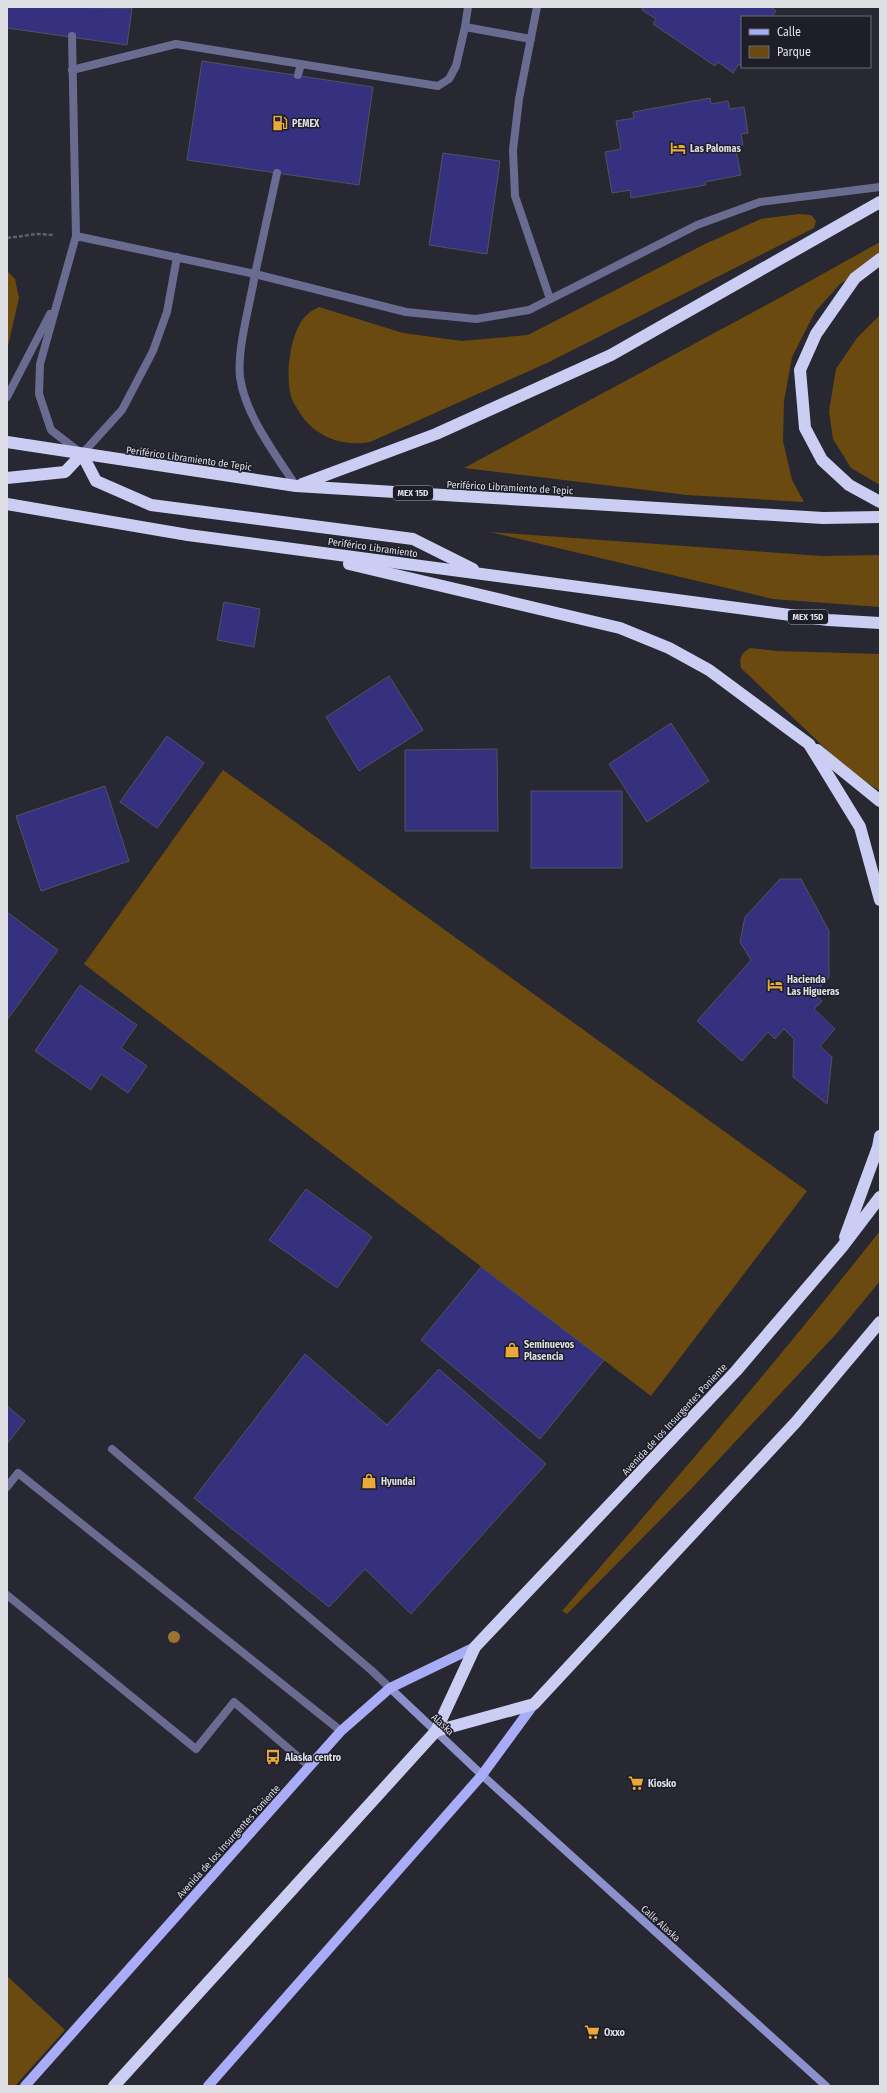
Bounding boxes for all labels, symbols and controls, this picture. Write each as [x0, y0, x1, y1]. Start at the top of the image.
legend [741, 16, 871, 68]
text: Calle [777, 25, 801, 39]
text: Parque [777, 45, 811, 59]
fuel station icon: PEMEX [271, 114, 289, 132]
place label: PEMEX [292, 118, 320, 130]
hotel icon: Las Palomas [669, 139, 687, 157]
place label: Las Palomas [690, 143, 741, 155]
street label: Periférico Libramiento de Tepic [125, 444, 253, 474]
street label: Periférico Libramiento de Tepic [446, 479, 574, 497]
road number: MEX 15D [393, 486, 433, 500]
street label: Periférico Libramiento [327, 536, 419, 560]
road number: MEX 15D [788, 610, 828, 624]
place label: Hacienda Las Higueras [787, 974, 840, 998]
hotel icon: Hacienda Las Higueras [766, 976, 784, 994]
place label: Seminuevos Plasencia [524, 1339, 575, 1363]
shop icon: Seminuevos Plasencia [503, 1341, 521, 1359]
street label: Avenida de los Insurgentes Poniente [620, 1361, 730, 1478]
shop icon: Hyundai [360, 1472, 378, 1490]
place label: Hyundai [381, 1476, 416, 1488]
street label: Alaska [429, 1711, 456, 1738]
bus stop icon: Alaska centro [264, 1748, 282, 1766]
place label: Alaska centro [284, 1752, 342, 1764]
supermarket icon: Kiosko [627, 1774, 645, 1792]
place label: Kiosko [648, 1778, 677, 1790]
street label: Avenida de los Insurgentes Poniente [175, 1782, 283, 1901]
street label: Calle Alaska [638, 1903, 682, 1945]
supermarket icon: Oxxo [583, 2023, 601, 2041]
place label: Oxxo [604, 2027, 625, 2039]

